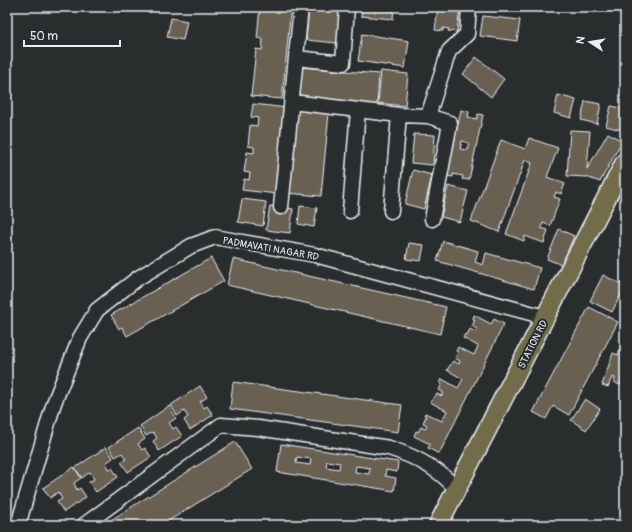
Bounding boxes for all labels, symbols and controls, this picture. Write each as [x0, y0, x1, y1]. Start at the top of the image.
scale bar [24, 22, 120, 48]
north arrow [570, 22, 610, 62]
text: 50 m [30, 29, 58, 44]
text: N [574, 34, 588, 45]
street label: PADMAVATI NAGAR RD [222, 235, 320, 263]
street label: STATION RD [516, 318, 550, 371]

